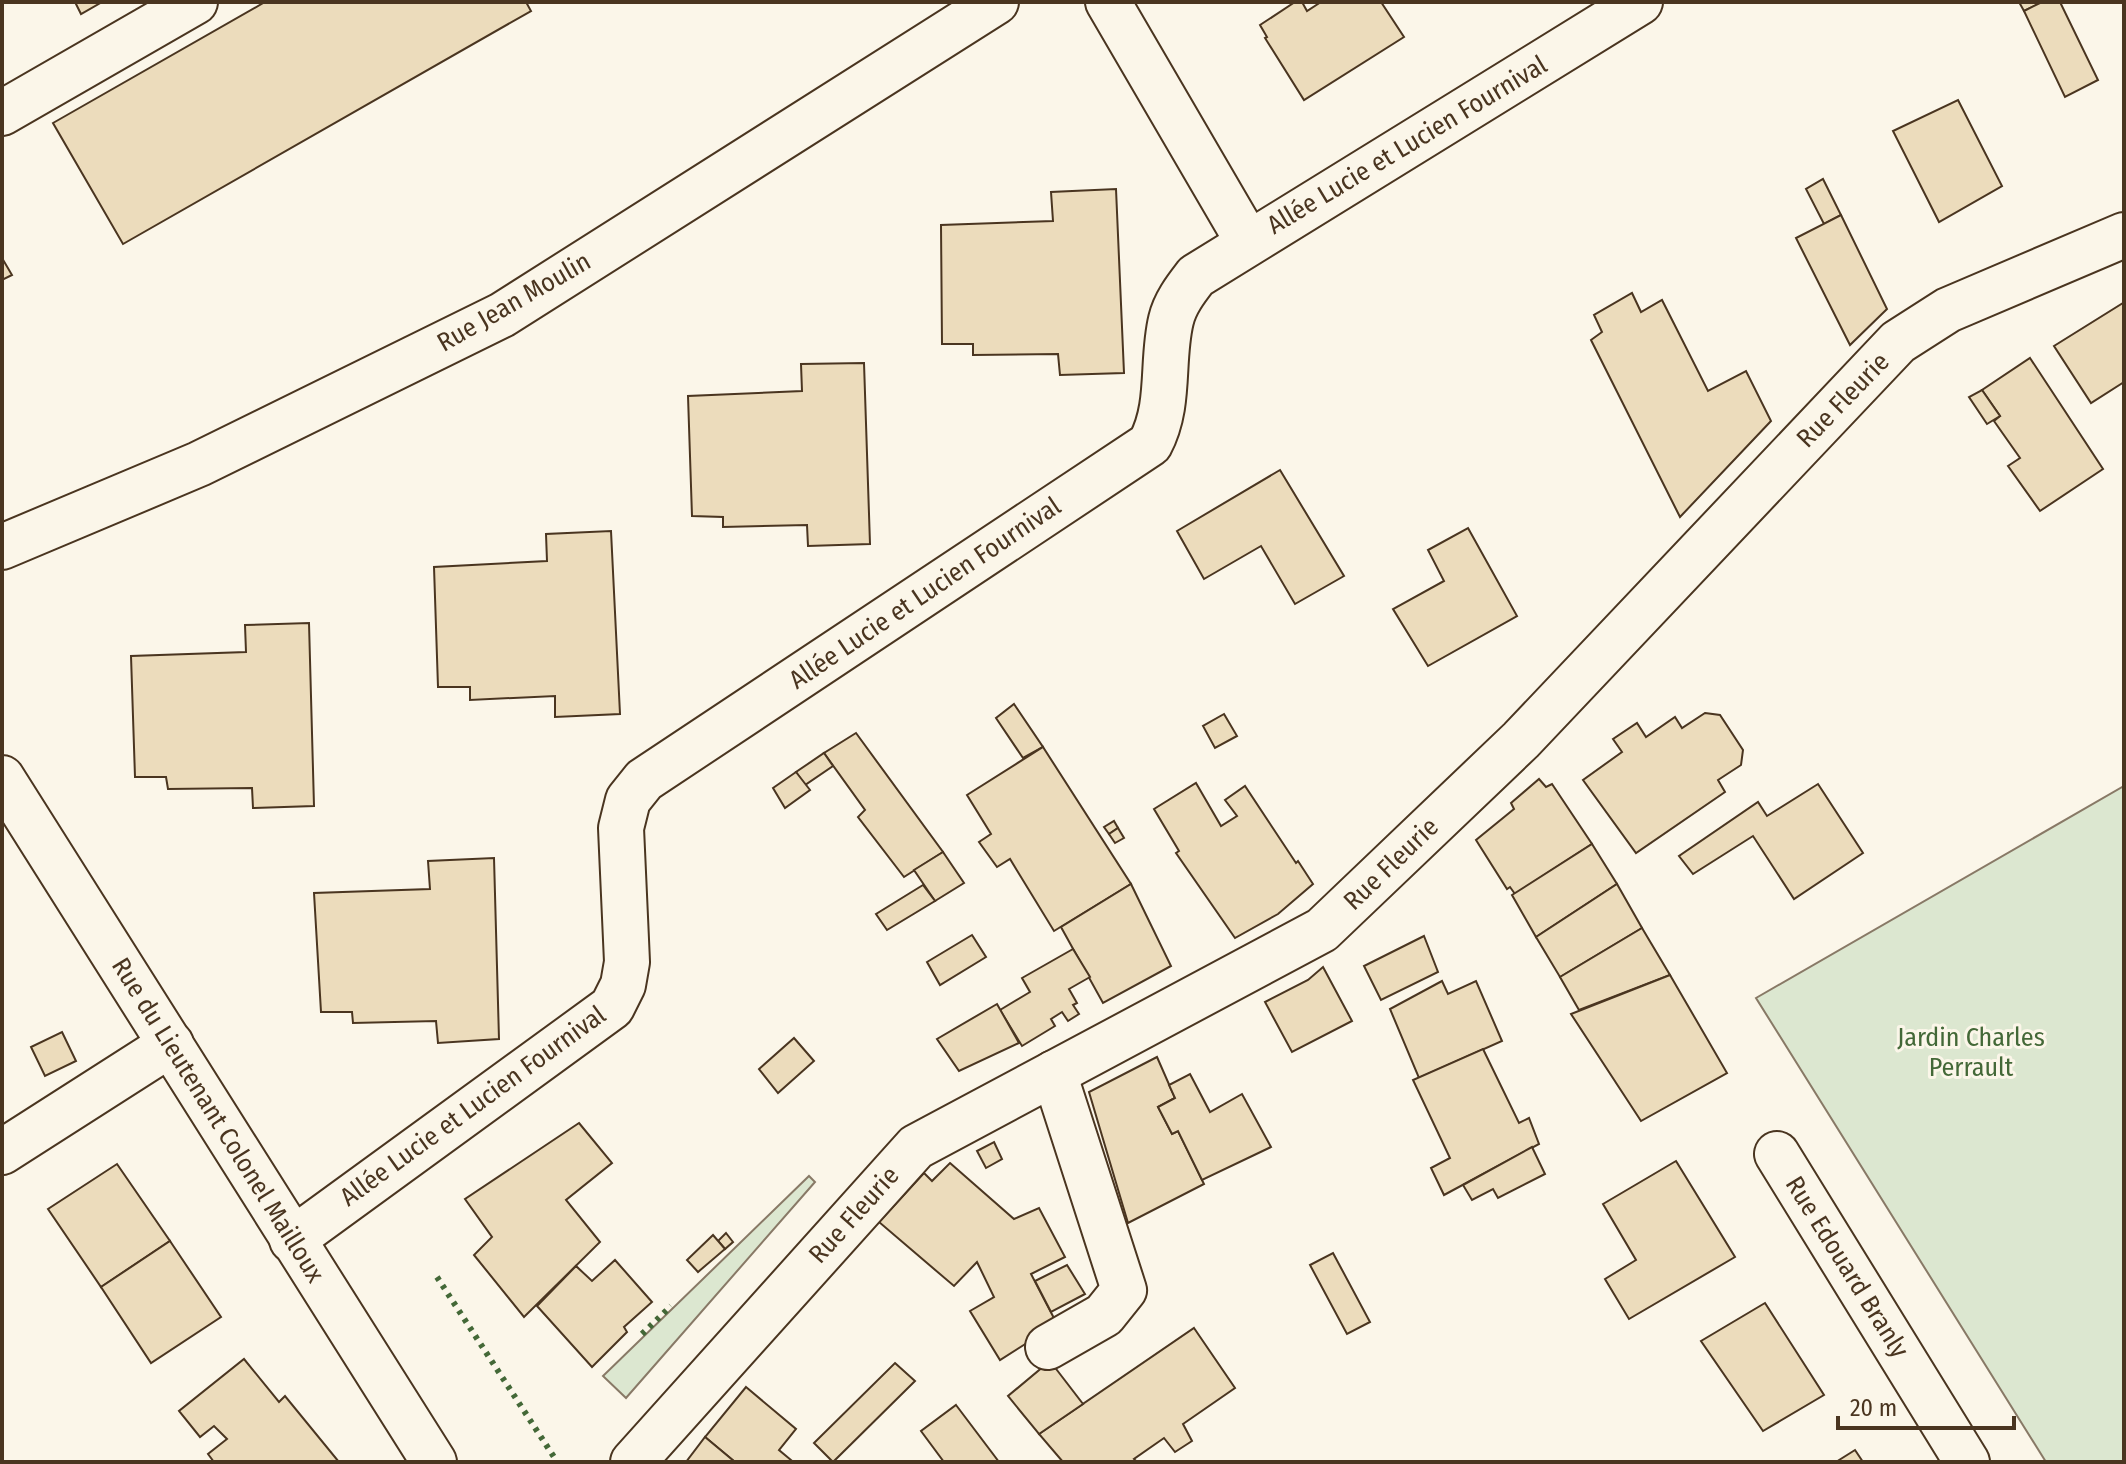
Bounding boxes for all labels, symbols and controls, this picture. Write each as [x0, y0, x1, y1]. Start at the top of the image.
street label: Allée Lucie et Lucien Fournival [1262, 49, 1552, 241]
street label: Rue Jean Moulin [432, 246, 596, 358]
street label: Rue Fleurie [1790, 346, 1896, 454]
street label: Allée Lucie et Lucien Fournival [783, 490, 1067, 695]
street label: Rue Fleurie [1337, 811, 1445, 917]
street label: Rue du Lieutenant Colonel Mailloux [105, 952, 331, 1289]
street label: Allée Lucie et Lucien Fournival [334, 999, 612, 1213]
park label: Jardin Charles Perrault [1897, 1022, 2045, 1083]
street label: Rue Fleurie [803, 1160, 905, 1270]
street label: Rue Edouard Branly [1779, 1171, 1915, 1364]
scale bar [1838, 1380, 2014, 1430]
text: 20 m [1850, 1394, 1897, 1422]

